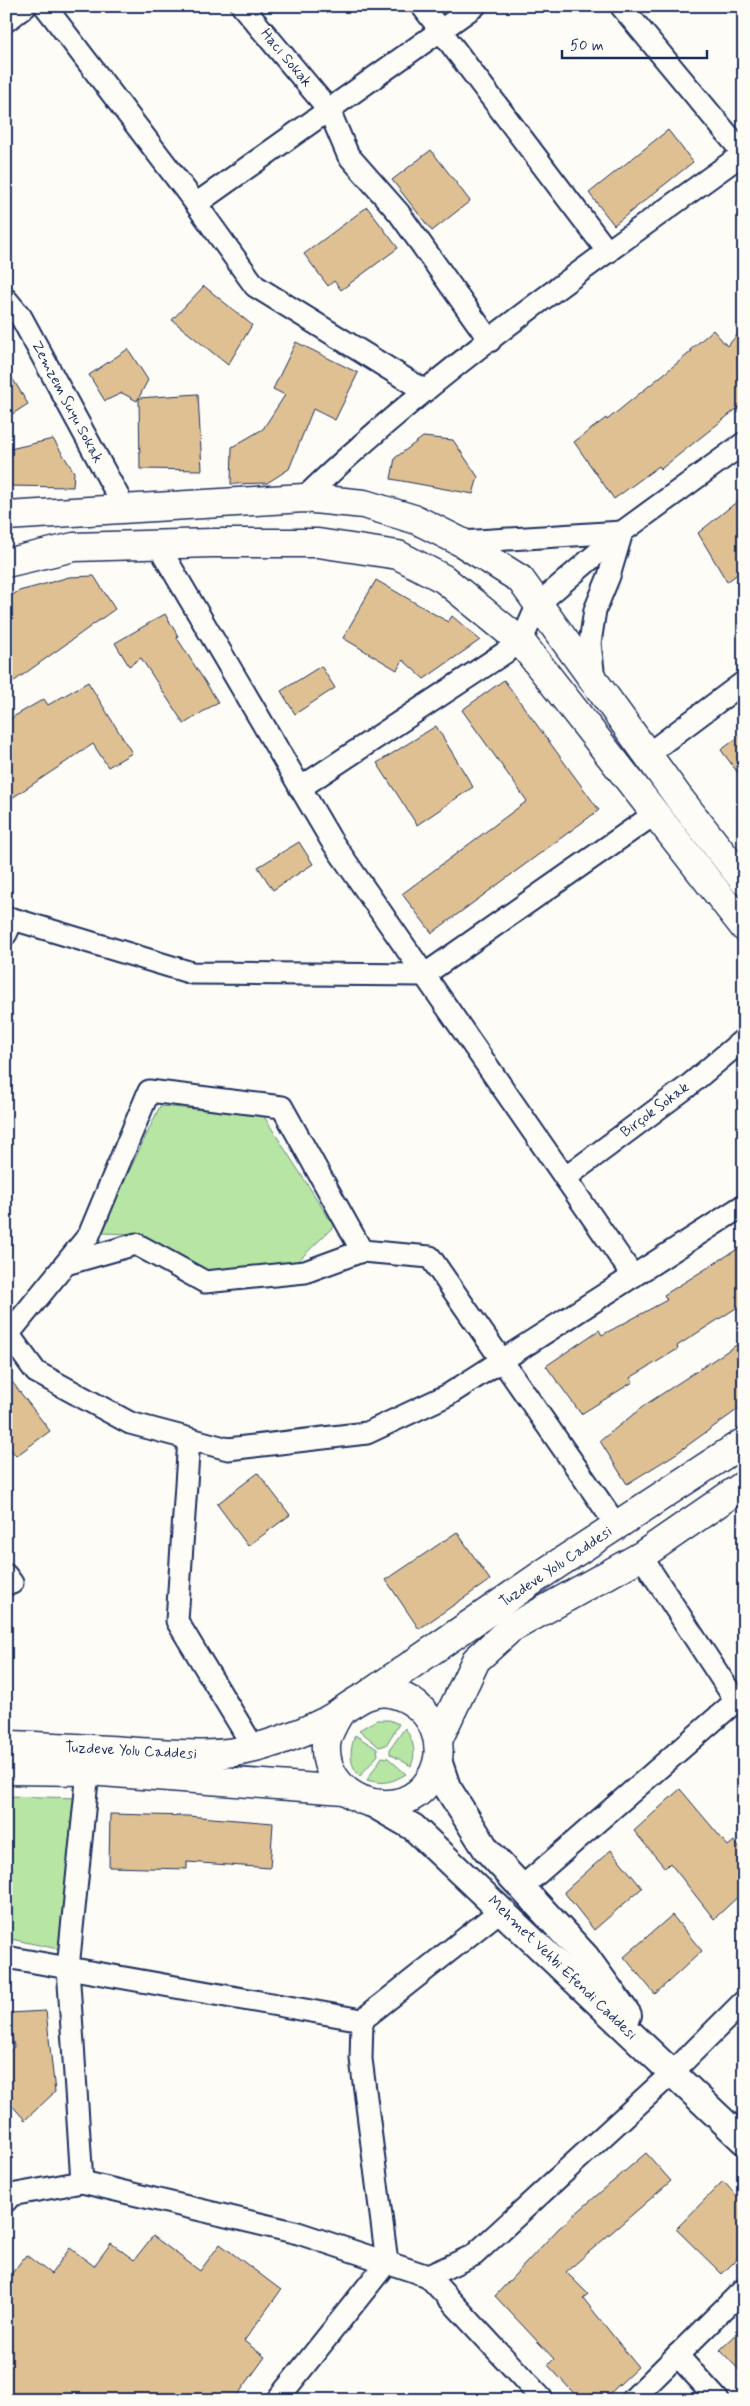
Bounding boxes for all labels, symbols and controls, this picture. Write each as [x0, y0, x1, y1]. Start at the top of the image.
street label: Hacı Sokak [256, 25, 316, 91]
scale bar [562, 28, 708, 60]
text: 50 m [570, 36, 604, 56]
street label: Zemzem Suyu Sokak [26, 337, 108, 467]
street label: Birçok Sokak [617, 1077, 694, 1142]
street label: Tuzdeve Yolu Caddesi [496, 1522, 616, 1612]
street label: Tuzdeve Yolu Caddesi [65, 1738, 197, 1764]
street label: Mehmet Vehbi Efendi Caddesi [483, 1891, 641, 2045]

